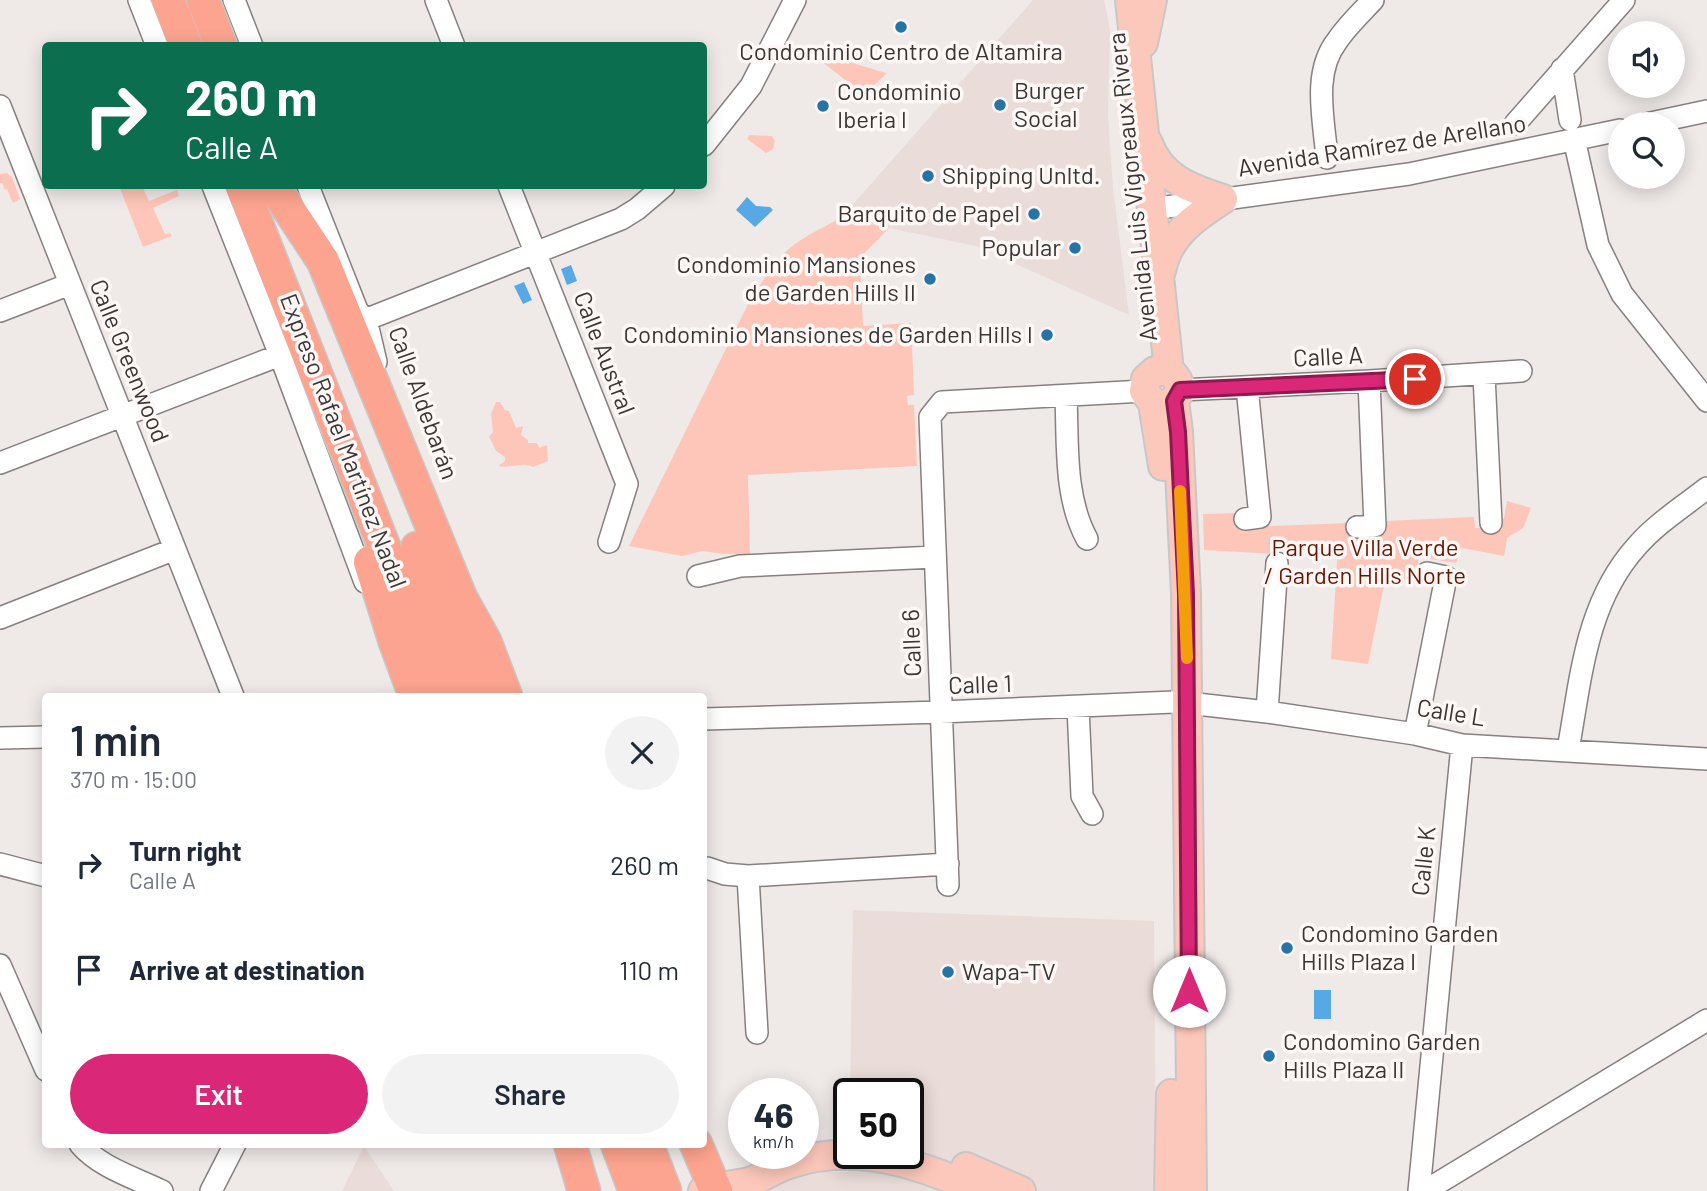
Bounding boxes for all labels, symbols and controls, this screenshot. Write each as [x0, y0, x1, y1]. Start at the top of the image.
marker: Condominio Centro de Altamira [893, 19, 909, 35]
map controls [1608, 21, 1685, 189]
button: sound [1608, 21, 1685, 98]
street label: Avenida Luis Vigoreaux Rivera [1101, 31, 1162, 343]
place label: Condominio Centro de Altamira [739, 36, 1063, 65]
text: 260 m [185, 67, 317, 126]
icon: right [70, 70, 161, 161]
place label: Burger Social [1014, 75, 1085, 132]
place label: Condominio Iberia I [837, 76, 962, 133]
marker: Burger Social [992, 97, 1008, 113]
marker: Condominio Iberia I [815, 98, 831, 114]
street label: Avenida Ramírez de Arellano [1236, 107, 1528, 182]
button: search [1608, 112, 1685, 189]
text: Calle A [185, 127, 278, 165]
place label: Shipping Unltd. [942, 160, 1100, 189]
marker: Shipping Unltd. [920, 168, 936, 184]
place label: Barquito de Papel [837, 198, 1020, 227]
marker: Barquito de Papel [1026, 206, 1042, 222]
place label: Popular [982, 232, 1061, 261]
marker: Popular [1067, 240, 1083, 256]
place label: Condominio Mansiones de Garden Hills II [677, 249, 916, 306]
marker: Condominio Mansiones de Garden Hills II [922, 271, 938, 287]
street label: Calle Greenwood [85, 275, 176, 446]
street label: Calle Austral [569, 287, 642, 418]
street label: Expreso Rafael Martínez Nadal [275, 289, 414, 592]
place label: Condominio Mansiones de Garden Hills I [624, 319, 1033, 348]
street label: Calle Aldebarán [383, 322, 465, 483]
marker: Condominio Mansiones de Garden Hills I [1039, 327, 1055, 343]
street label: Calle A [1292, 339, 1364, 372]
pin [1385, 349, 1445, 409]
icon: arrive [1396, 360, 1434, 398]
park label: Parque Villa Verde / Garden Hills Norte [1264, 532, 1466, 589]
street label: Calle 6 [895, 609, 926, 677]
street label: Calle 1 [948, 668, 1012, 699]
street label: Calle L [1415, 692, 1488, 731]
text: 1 min [70, 714, 162, 764]
button: close [605, 716, 679, 790]
text: 370 m · 15:00 [70, 765, 197, 793]
street label: Calle K [1404, 824, 1441, 897]
text: Turn right [129, 835, 242, 866]
icon: right [70, 846, 108, 884]
text: 260 m [610, 849, 679, 880]
text: Calle A [129, 866, 196, 894]
place label: Condomino Garden Hills Plaza I [1301, 918, 1498, 975]
marker: Condomino Garden Hills Plaza I [1279, 940, 1295, 956]
icon: arrive [70, 951, 108, 989]
text: Arrive at destination [129, 954, 365, 985]
text: 110 m [619, 954, 679, 985]
position arrow [1152, 954, 1226, 1028]
place label: Wapa-TV [962, 956, 1056, 985]
marker: Wapa-TV [940, 964, 956, 980]
place label: Condomino Garden Hills Plaza II [1283, 1026, 1480, 1083]
marker: Condomino Garden Hills Plaza II [1261, 1048, 1277, 1064]
button: Exit [70, 1054, 368, 1134]
button: Share [382, 1054, 679, 1134]
speed limit sign: 50 [833, 1078, 924, 1169]
text: 46 [754, 1093, 793, 1135]
text: km/h [753, 1130, 794, 1152]

